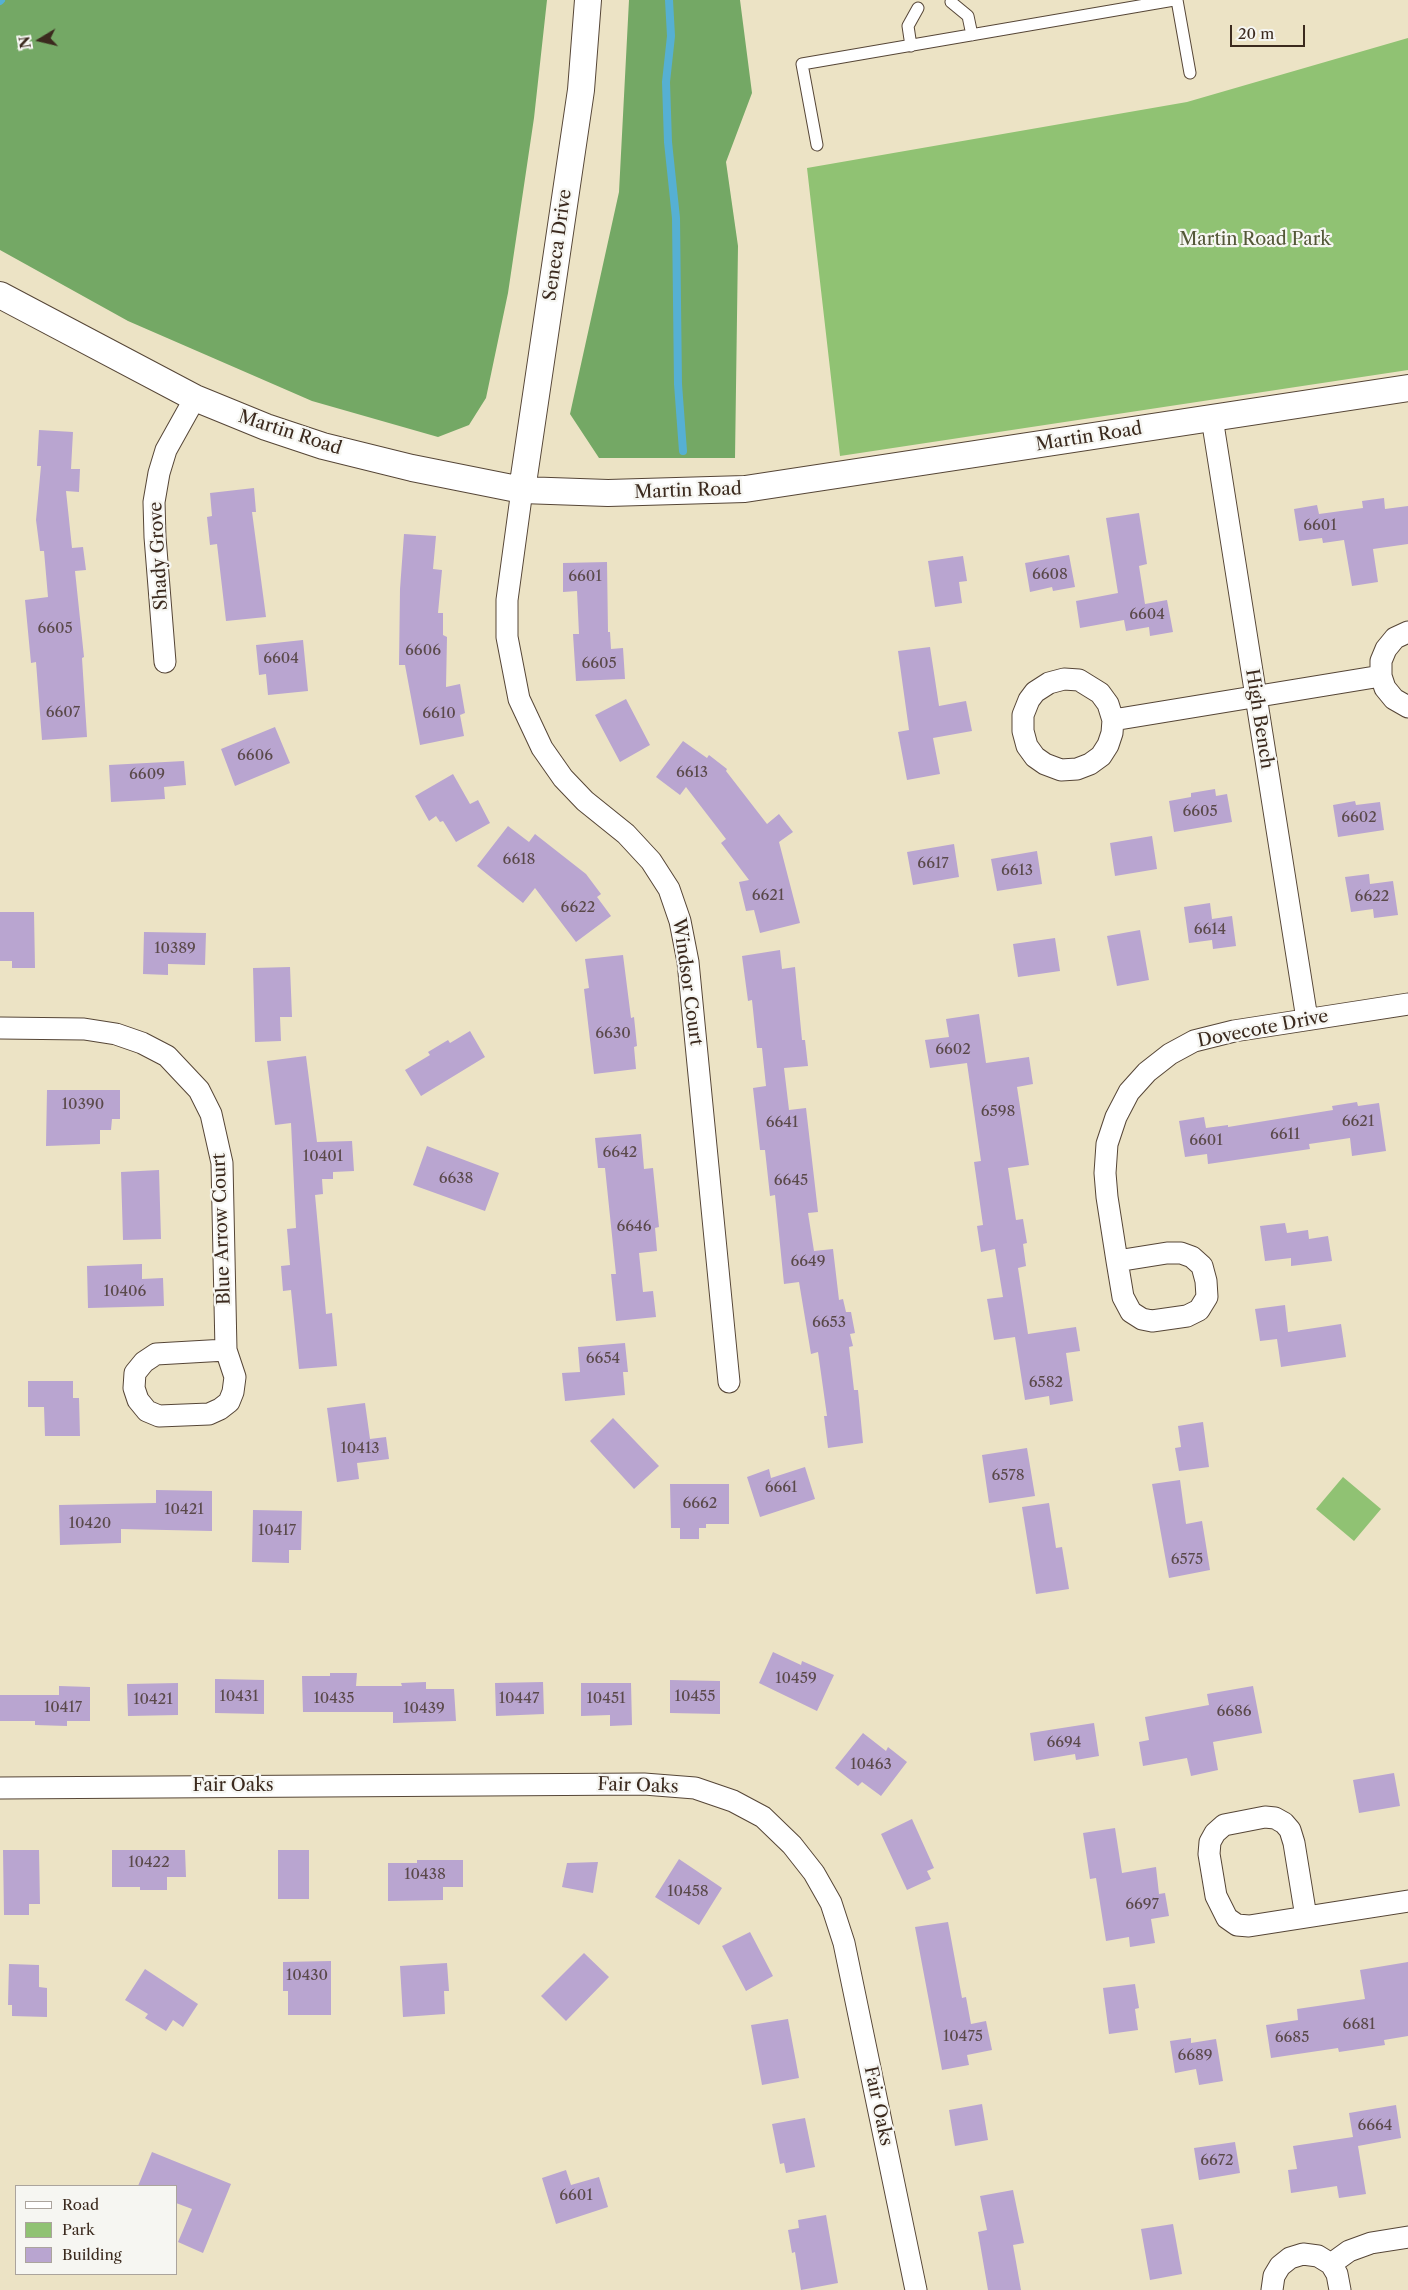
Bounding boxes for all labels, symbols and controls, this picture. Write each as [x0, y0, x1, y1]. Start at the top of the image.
north arrow [15, 15, 65, 65]
scale bar [1233, 15, 1308, 47]
text: 20 m [1238, 24, 1274, 43]
text: N [15, 35, 35, 50]
street label: Seneca Drive [539, 188, 577, 302]
park label: Martin Road Park [1179, 229, 1331, 251]
street label: Martin Road [236, 406, 344, 460]
street label: Martin Road [1034, 418, 1144, 456]
street label: Martin Road [634, 478, 742, 504]
street label: Shady Grove [145, 501, 173, 611]
house number: 6601 [1303, 517, 1337, 535]
house number: 6608 [1032, 566, 1068, 584]
house number: 6601 [568, 568, 602, 586]
house number: 6604 [1129, 606, 1165, 624]
house number: 6605 [37, 620, 73, 638]
house number: 6606 [405, 642, 441, 660]
house number: 6604 [263, 650, 299, 668]
house number: 6605 [581, 655, 617, 673]
street label: High Bench [1240, 667, 1278, 771]
house number: 6607 [46, 704, 80, 722]
house number: 6610 [422, 705, 456, 723]
house number: 6606 [237, 747, 273, 765]
house number: 6613 [676, 764, 708, 782]
house number: 6609 [129, 766, 165, 784]
house number: 6605 [1182, 803, 1218, 821]
house number: 6602 [1341, 809, 1377, 827]
house number: 6618 [503, 851, 535, 869]
house number: 6617 [917, 855, 949, 873]
house number: 6613 [1001, 862, 1033, 880]
house number: 6621 [752, 887, 784, 905]
house number: 6622 [1355, 888, 1389, 906]
house number: 6622 [561, 899, 595, 917]
street label: Windsor Court [667, 917, 707, 1047]
house number: 6614 [1194, 921, 1226, 939]
house number: 10389 [154, 940, 196, 958]
street label: Dovecote Drive [1196, 1006, 1330, 1052]
house number: 6630 [595, 1025, 631, 1043]
house number: 6602 [935, 1041, 971, 1059]
house number: 10390 [62, 1096, 104, 1114]
house number: 6598 [981, 1103, 1015, 1121]
house number: 6621 [1342, 1113, 1374, 1131]
house number: 6641 [766, 1114, 798, 1132]
house number: 6611 [1270, 1126, 1300, 1144]
house number: 6601 [1189, 1132, 1223, 1150]
house number: 6642 [603, 1144, 637, 1162]
house number: 10401 [303, 1148, 343, 1166]
street label: Blue Arrow Court [209, 1153, 235, 1305]
house number: 6638 [439, 1170, 473, 1188]
house number: 6645 [774, 1172, 808, 1190]
house number: 6646 [616, 1218, 652, 1236]
house number: 6649 [790, 1253, 826, 1271]
house number: 10406 [104, 1283, 146, 1301]
house number: 6653 [812, 1314, 846, 1332]
house number: 6654 [586, 1350, 620, 1368]
house number: 6582 [1029, 1374, 1063, 1392]
house number: 10413 [340, 1440, 380, 1458]
house number: 6578 [991, 1467, 1025, 1485]
house number: 6661 [765, 1479, 797, 1497]
house number: 6662 [683, 1495, 717, 1513]
house number: 10421 [164, 1501, 204, 1519]
house number: 10420 [69, 1515, 111, 1533]
house number: 10417 [258, 1522, 296, 1540]
house number: 6575 [1171, 1551, 1203, 1569]
house number: 10459 [775, 1670, 817, 1688]
house number: 10431 [219, 1688, 259, 1706]
house number: 10455 [675, 1688, 715, 1706]
house number: 10435 [314, 1690, 354, 1708]
house number: 10447 [499, 1690, 539, 1708]
house number: 10451 [587, 1690, 625, 1708]
house number: 10421 [133, 1691, 173, 1709]
house number: 10417 [44, 1699, 82, 1717]
house number: 10439 [403, 1700, 445, 1718]
house number: 6686 [1216, 1703, 1252, 1721]
house number: 6694 [1046, 1734, 1082, 1752]
house number: 10463 [850, 1756, 892, 1774]
street label: Fair Oaks [597, 1774, 679, 1798]
street label: Fair Oaks [192, 1775, 274, 1797]
house number: 10422 [128, 1854, 170, 1872]
house number: 10438 [404, 1866, 446, 1884]
house number: 10458 [667, 1883, 709, 1901]
house number: 6697 [1125, 1896, 1159, 1914]
house number: 10430 [286, 1967, 328, 1985]
house number: 6681 [1343, 2016, 1375, 2034]
house number: 10475 [943, 2028, 983, 2046]
house number: 6685 [1275, 2029, 1309, 2047]
house number: 6689 [1177, 2047, 1213, 2065]
street label: Fair Oaks [859, 2064, 897, 2148]
house number: 6664 [1357, 2117, 1393, 2135]
house number: 6672 [1200, 2152, 1234, 2170]
legend [15, 2185, 178, 2275]
house number: 6601 [559, 2187, 593, 2205]
text: Road [62, 2195, 99, 2214]
text: Park [62, 2220, 95, 2239]
text: Building [62, 2245, 122, 2264]

